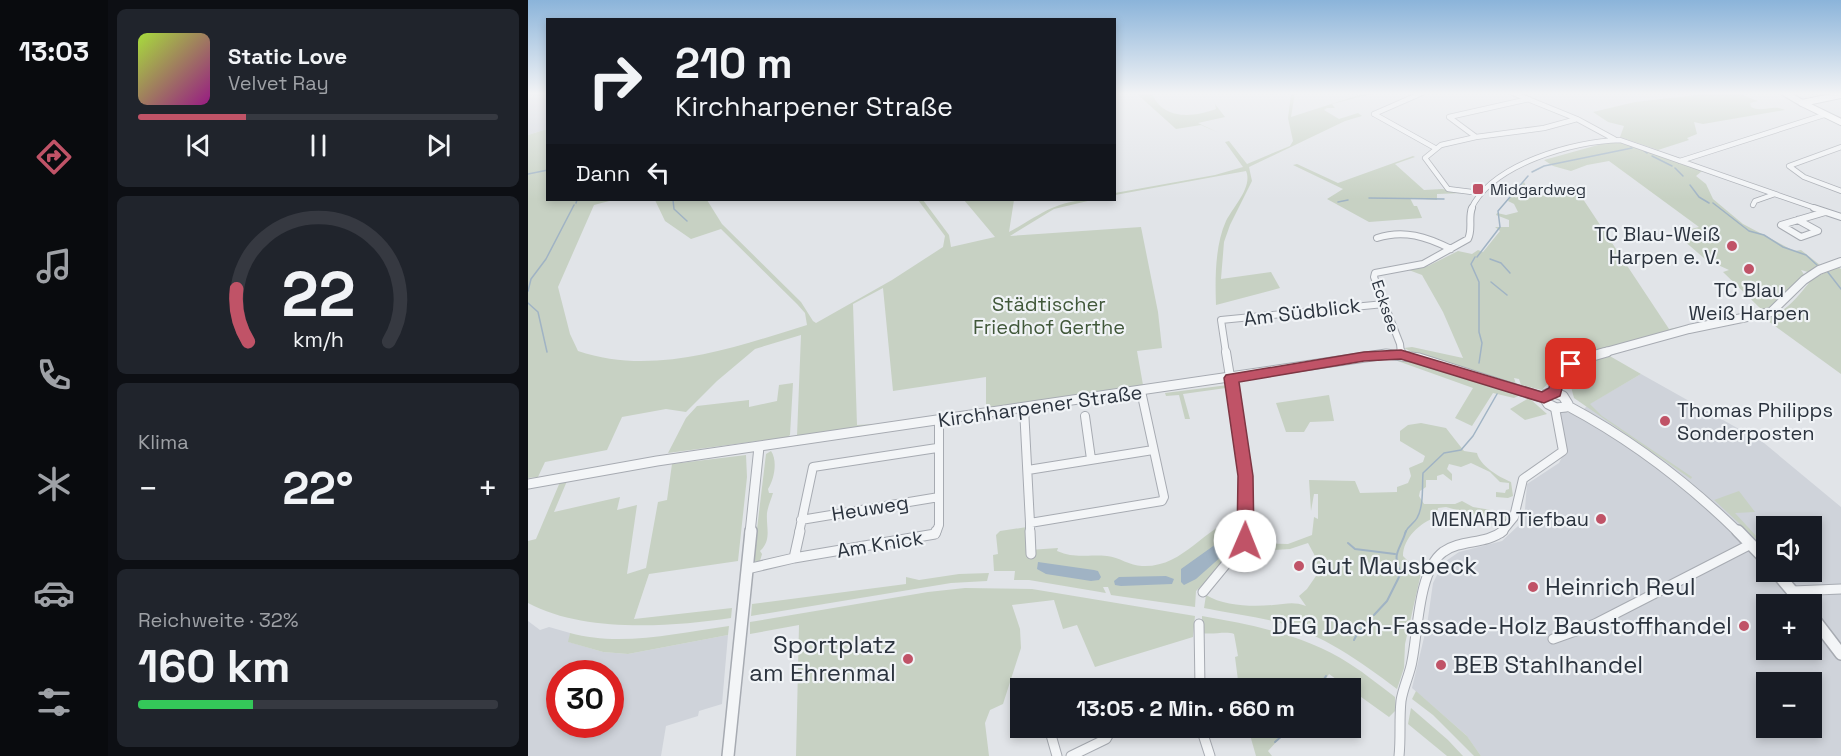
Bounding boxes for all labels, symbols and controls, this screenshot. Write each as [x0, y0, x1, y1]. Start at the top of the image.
text: 13:03 [19, 34, 89, 69]
text: 210 m [675, 37, 793, 90]
text: Static Love [228, 42, 347, 70]
icon: right [576, 42, 654, 120]
text: Velvet Ray [228, 70, 329, 96]
text: Kirchharpener Straße [675, 89, 953, 124]
icon: previous [182, 129, 215, 162]
icon: pause [302, 129, 335, 162]
icon: next [422, 129, 455, 162]
icon: directions [33, 136, 75, 178]
icon: left [642, 156, 675, 189]
text: Dann [576, 159, 630, 187]
place label: Midgardweg [1490, 179, 1586, 200]
marker: Midgardweg [1471, 182, 1485, 196]
place label: TC Blau-Weiß Harpen e. V. [1594, 221, 1720, 270]
marker: TC Blau-Weiß Harpen e. V. [1725, 239, 1739, 253]
icon: music [33, 245, 75, 287]
text: 22 [281, 255, 355, 334]
marker: TC Blau Weiß Harpen [1742, 262, 1756, 276]
street label: Ecksee [1367, 277, 1404, 335]
place label: TC Blau Weiß Harpen [1689, 277, 1809, 326]
park label: Städtischer Friedhof Gerthe [973, 291, 1125, 340]
street label: Am Südblick [1242, 292, 1362, 332]
text: km/h [292, 326, 344, 353]
pin [1545, 338, 1596, 389]
icon: arrive [1554, 347, 1587, 380]
icon: phone [33, 354, 75, 396]
street label: Kirchharpener Straße [936, 379, 1144, 433]
place label: Thomas Philipps Sonderposten [1677, 397, 1833, 446]
marker: Thomas Philipps Sonderposten [1658, 414, 1672, 428]
text: Klima [138, 429, 189, 455]
text: 22° [282, 460, 354, 517]
icon: climate [33, 463, 75, 505]
text: − [138, 468, 158, 510]
text: + [478, 468, 498, 510]
street label: Heuweg [830, 489, 910, 527]
place label: MENARD Tiefbau [1431, 506, 1589, 532]
position arrow [1213, 509, 1277, 573]
marker: MENARD Tiefbau [1594, 512, 1608, 526]
map controls [1756, 516, 1822, 738]
button: sound [1756, 516, 1822, 582]
street label: Am Knick [835, 524, 925, 564]
place label: Gut Mausbeck [1311, 550, 1477, 581]
marker: Gut Mausbeck [1292, 559, 1306, 573]
place label: Heinrich Reul [1545, 571, 1696, 602]
icon: car [33, 572, 75, 614]
marker: Heinrich Reul [1526, 580, 1540, 594]
button: + [1756, 594, 1822, 660]
text: Reichweite · 32% [138, 607, 298, 633]
place label: DEG Dach-Fassade-Holz Baustoffhandel [1272, 610, 1732, 641]
marker: DEG Dach-Fassade-Holz Baustoffhandel [1737, 619, 1751, 633]
place label: Sportplatz am Ehrenmal [749, 629, 896, 688]
text: 160 km [138, 638, 291, 695]
place label: BEB Stahlhandel [1453, 649, 1643, 680]
marker: Sportplatz am Ehrenmal [901, 652, 915, 666]
marker: BEB Stahlhandel [1434, 658, 1448, 672]
speed limit sign: 30 [546, 660, 624, 738]
button: − [1756, 672, 1822, 738]
icon: filters [33, 681, 75, 723]
text: 13:05 · 2 Min. · 660 m [1076, 694, 1295, 722]

